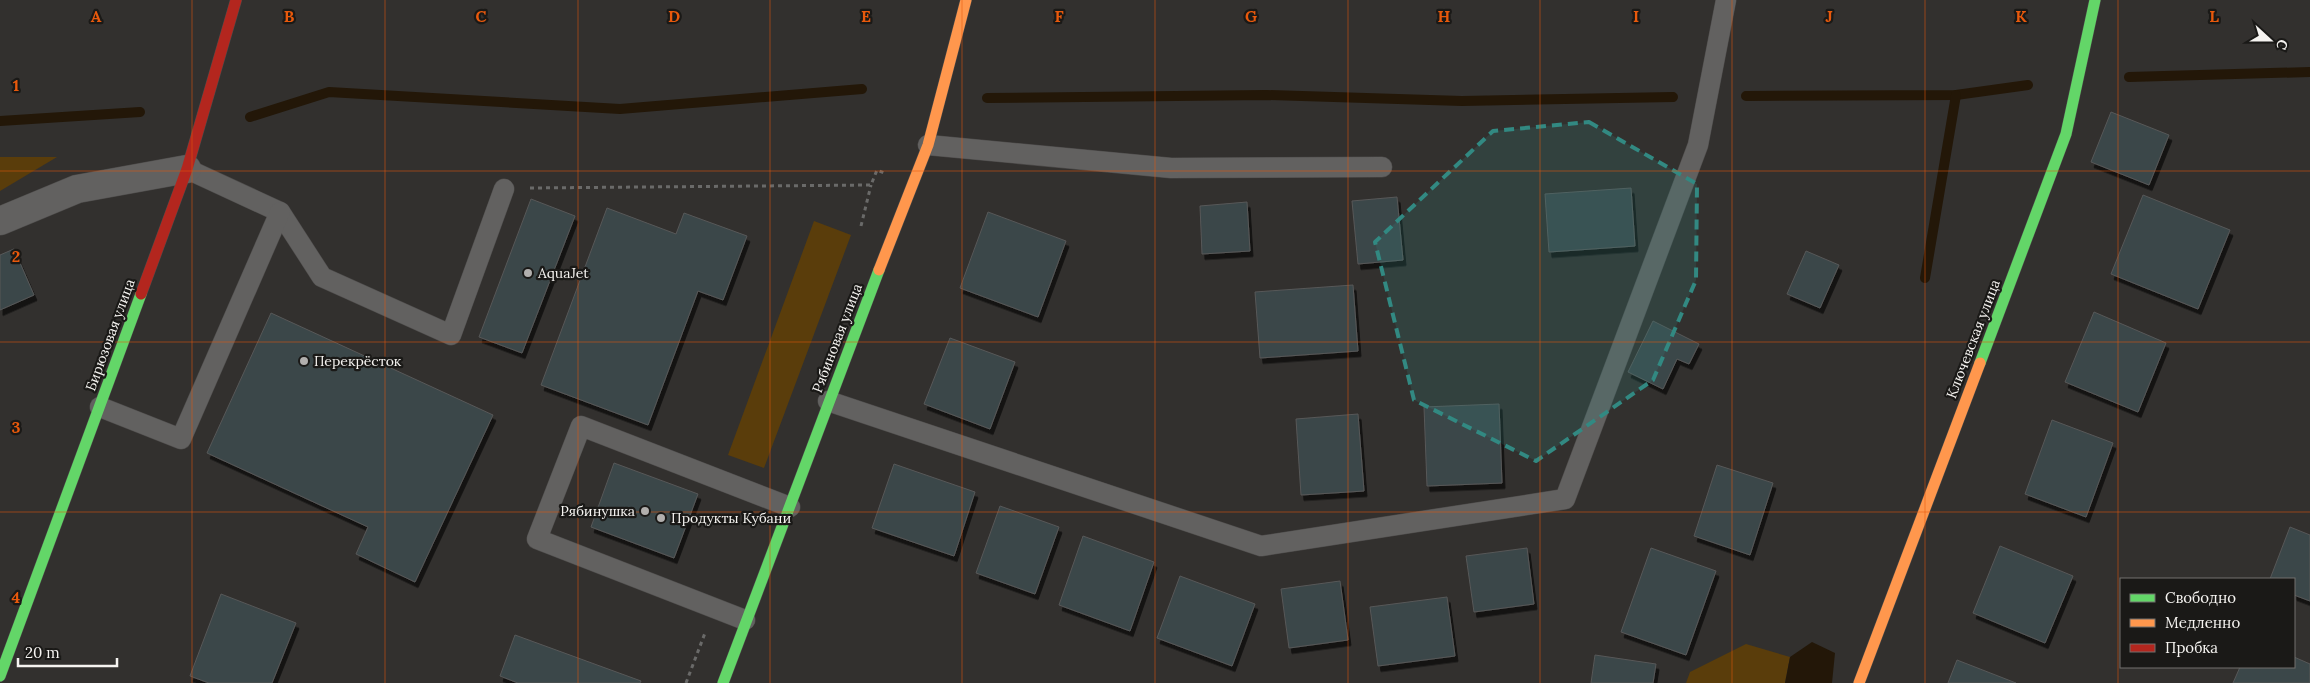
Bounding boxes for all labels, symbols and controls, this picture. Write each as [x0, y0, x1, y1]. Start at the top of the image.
text: A [91, 6, 102, 26]
text: B [284, 6, 295, 26]
text: C [475, 6, 487, 26]
text: D [668, 6, 680, 26]
text: E [861, 6, 871, 26]
text: F [1054, 6, 1064, 26]
text: G [1245, 6, 1257, 26]
text: H [1438, 6, 1451, 26]
text: I [1633, 6, 1639, 26]
text: J [1825, 6, 1833, 26]
text: K [2015, 6, 2027, 26]
text: L [2209, 6, 2219, 26]
north arrow [2245, 15, 2295, 65]
text: С [2272, 37, 2292, 53]
text: 1 [13, 75, 19, 95]
text: 2 [12, 246, 20, 266]
place label: AquaJet [537, 264, 589, 282]
marker: AquaJet [522, 267, 534, 279]
street label: Бирюзовая улица [81, 277, 139, 393]
street label: Ключевская улица [1942, 277, 2004, 401]
street label: Рябиновая улица [808, 281, 866, 395]
place label: Перекрёсток [314, 352, 402, 370]
marker: Перекрёсток [298, 355, 310, 367]
text: 3 [12, 417, 21, 437]
place label: Рябинушка [560, 502, 635, 520]
marker: Рябинушка [639, 505, 651, 517]
place label: Продукты Кубани [671, 509, 792, 527]
marker: Продукты Кубани [655, 512, 667, 524]
legend [2120, 578, 2295, 668]
text: 4 [12, 587, 21, 607]
text: Свободно [2165, 588, 2236, 607]
text: Медленно [2165, 613, 2240, 632]
scale bar [18, 636, 116, 668]
text: Пробка [2165, 638, 2218, 657]
text: 20 m [25, 643, 60, 662]

